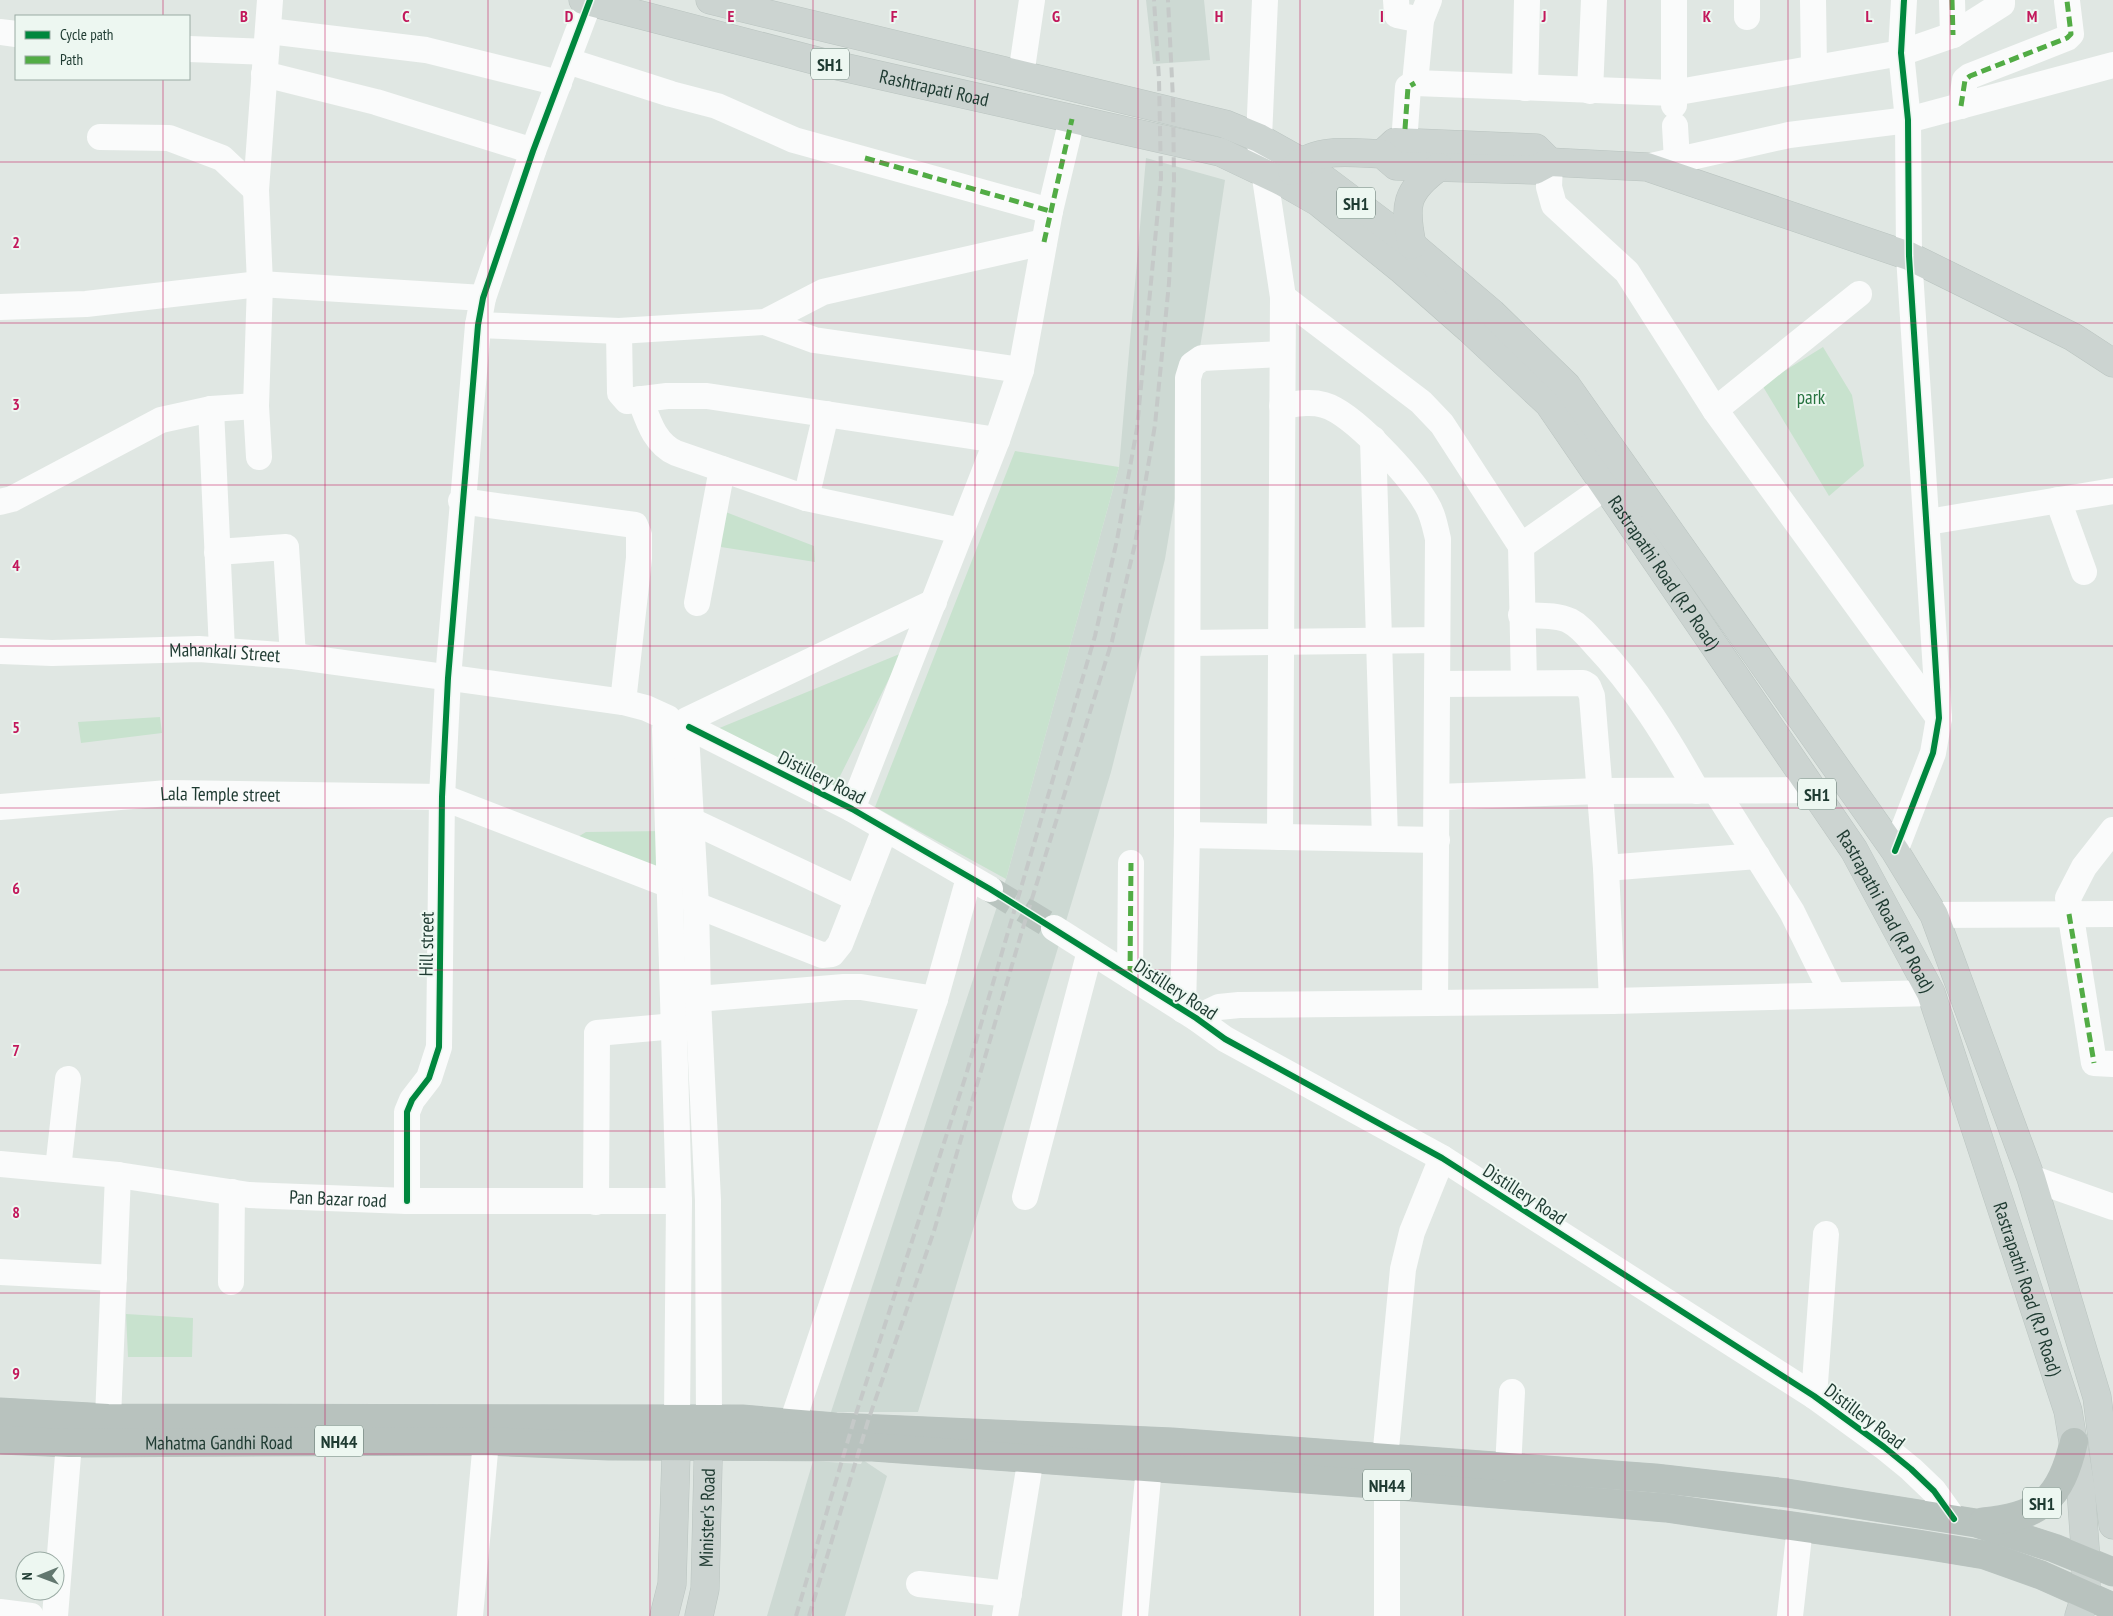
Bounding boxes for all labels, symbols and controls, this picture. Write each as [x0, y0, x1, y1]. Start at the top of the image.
text: B [240, 6, 248, 26]
text: C [402, 6, 410, 26]
text: D [565, 6, 574, 26]
text: E [728, 6, 735, 26]
text: F [891, 6, 898, 26]
text: G [1052, 6, 1060, 26]
text: H [1215, 6, 1223, 26]
text: I [1380, 6, 1384, 26]
text: J [1541, 6, 1546, 26]
text: K [1703, 6, 1712, 26]
text: L [1866, 6, 1873, 26]
text: M [2027, 6, 2037, 26]
legend [15, 15, 190, 80]
text: Cycle path [60, 25, 113, 44]
road number: SH1 [811, 49, 849, 80]
text: Path [60, 50, 83, 69]
street label: Rashtrapati Road [877, 64, 991, 112]
road number: SH1 [1337, 188, 1375, 218]
text: 2 [12, 232, 20, 252]
park label: park [1797, 385, 1826, 409]
text: 3 [12, 394, 20, 414]
street label: Rastrapathi Road (R.P Road) [1603, 491, 1725, 654]
text: 4 [12, 555, 20, 575]
street label: Mahankali Street [169, 637, 282, 667]
text: 5 [12, 717, 20, 737]
street label: Distillery Road [774, 745, 870, 809]
road number: SH1 [1798, 779, 1836, 810]
street label: Lala Temple street [160, 781, 281, 807]
street label: Rastrapathi Road (R.P Road) [1832, 825, 1940, 996]
text: 6 [12, 878, 20, 898]
street label: Hill street [413, 911, 439, 977]
street label: Distillery Road [1130, 953, 1222, 1025]
text: 7 [12, 1040, 20, 1060]
street label: Distillery Road [1479, 1158, 1571, 1230]
street label: Pan Bazar road [289, 1185, 387, 1212]
street label: Rastrapathi Road (R.P Road) [1988, 1199, 2068, 1379]
text: 8 [12, 1202, 20, 1222]
text: 9 [12, 1363, 20, 1383]
street label: Distillery Road [1820, 1378, 1910, 1454]
road number: NH44 [315, 1425, 363, 1456]
street label: Mahatma Gandhi Road [145, 1430, 293, 1455]
street label: Minister's Road [694, 1468, 720, 1567]
road number: NH44 [1363, 1470, 1411, 1500]
road number: SH1 [2023, 1488, 2061, 1519]
north arrow [15, 1551, 65, 1601]
text: N [18, 1572, 36, 1580]

